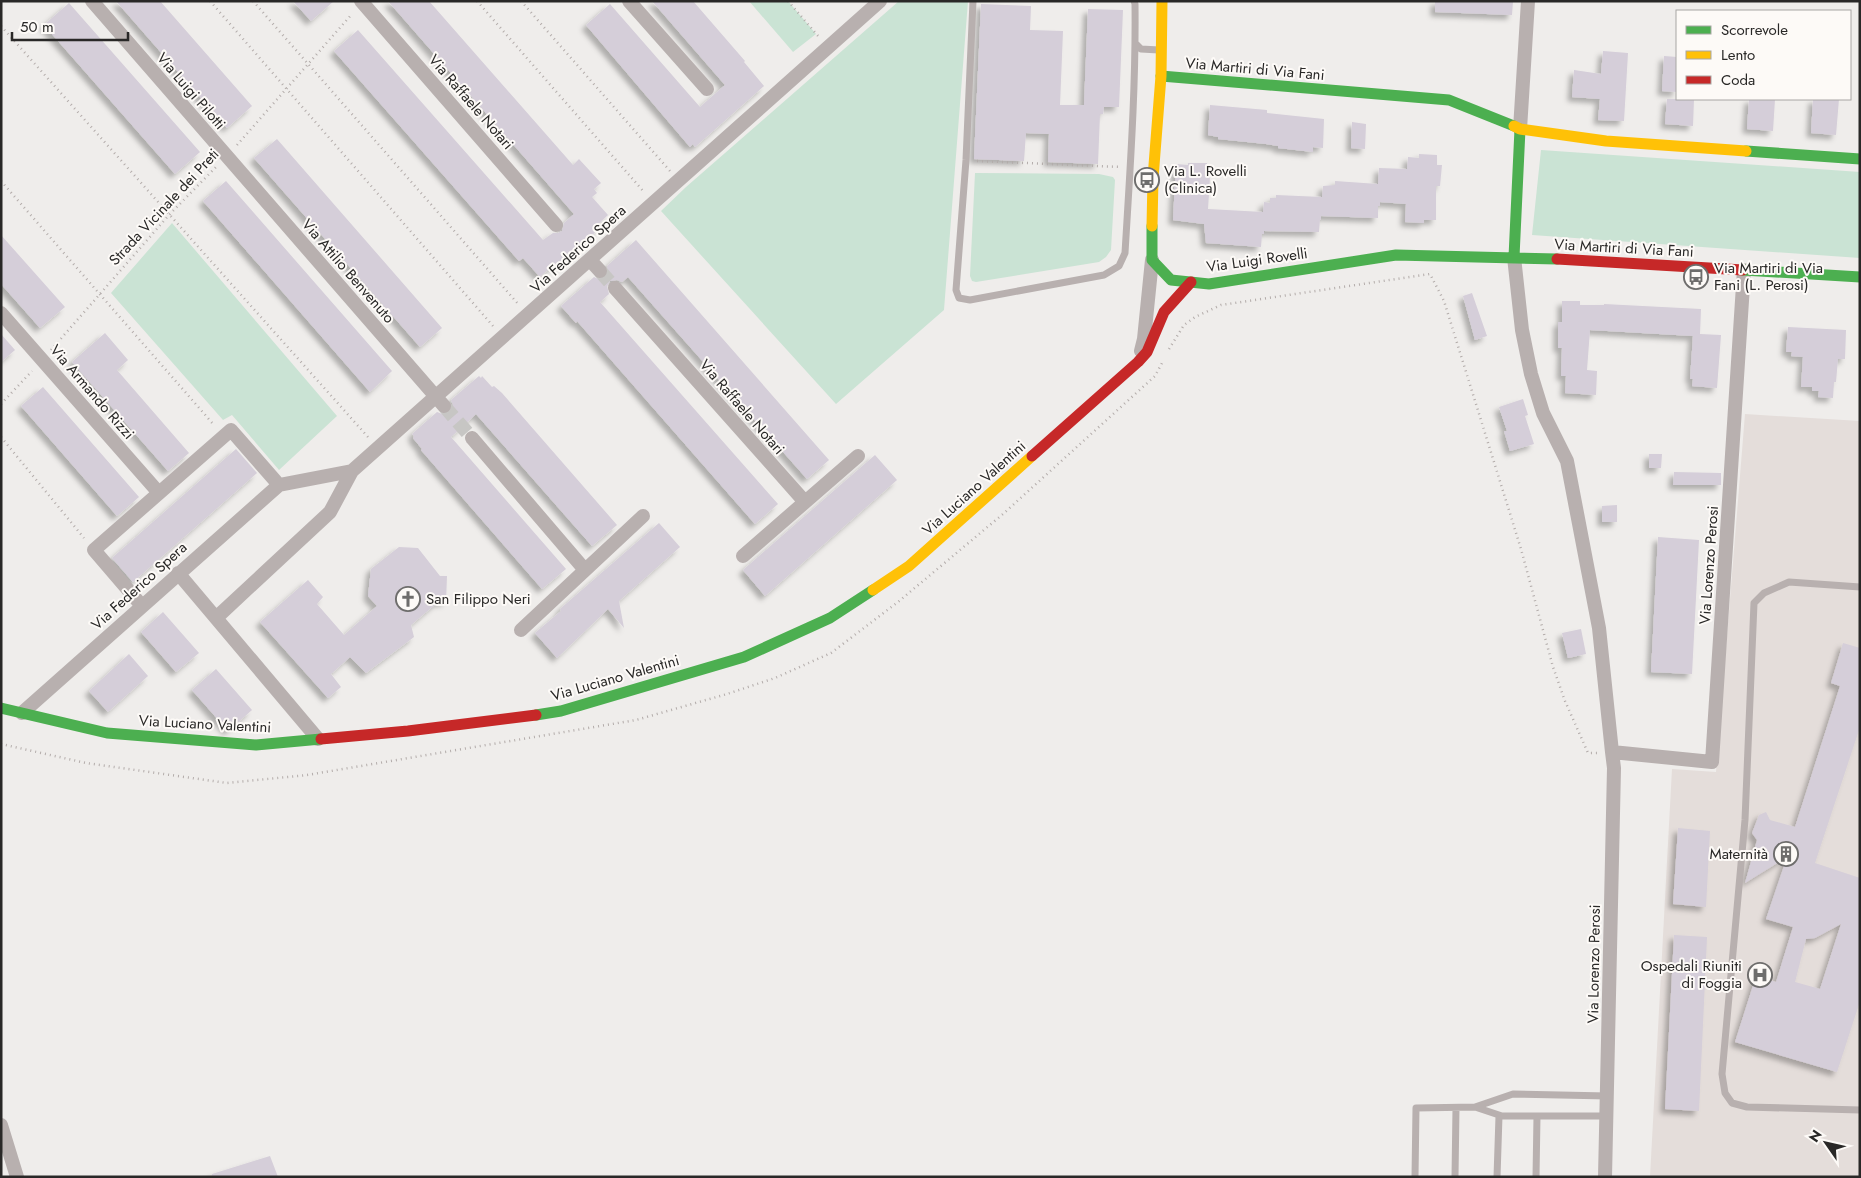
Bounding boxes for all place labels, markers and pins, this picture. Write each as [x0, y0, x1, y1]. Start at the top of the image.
place label: Via L. Rovelli (Clinica) [1164, 160, 1247, 199]
bus stop icon: Via L. Rovelli (Clinica) [1134, 167, 1160, 193]
place label: Via Martiri di Via Fani (L. Perosi) [1714, 257, 1823, 296]
bus stop icon: Via Martiri di Via Fani (L. Perosi) [1683, 264, 1709, 290]
church icon: San Filippo Neri [395, 586, 421, 612]
place label: San Filippo Neri [426, 588, 531, 610]
building icon: Maternità [1773, 841, 1799, 867]
place label: Maternità [1710, 843, 1768, 865]
place label: Ospedali Riuniti di Foggia [1641, 955, 1742, 994]
hospital icon: Ospedali Riuniti di Foggia [1747, 962, 1773, 988]

